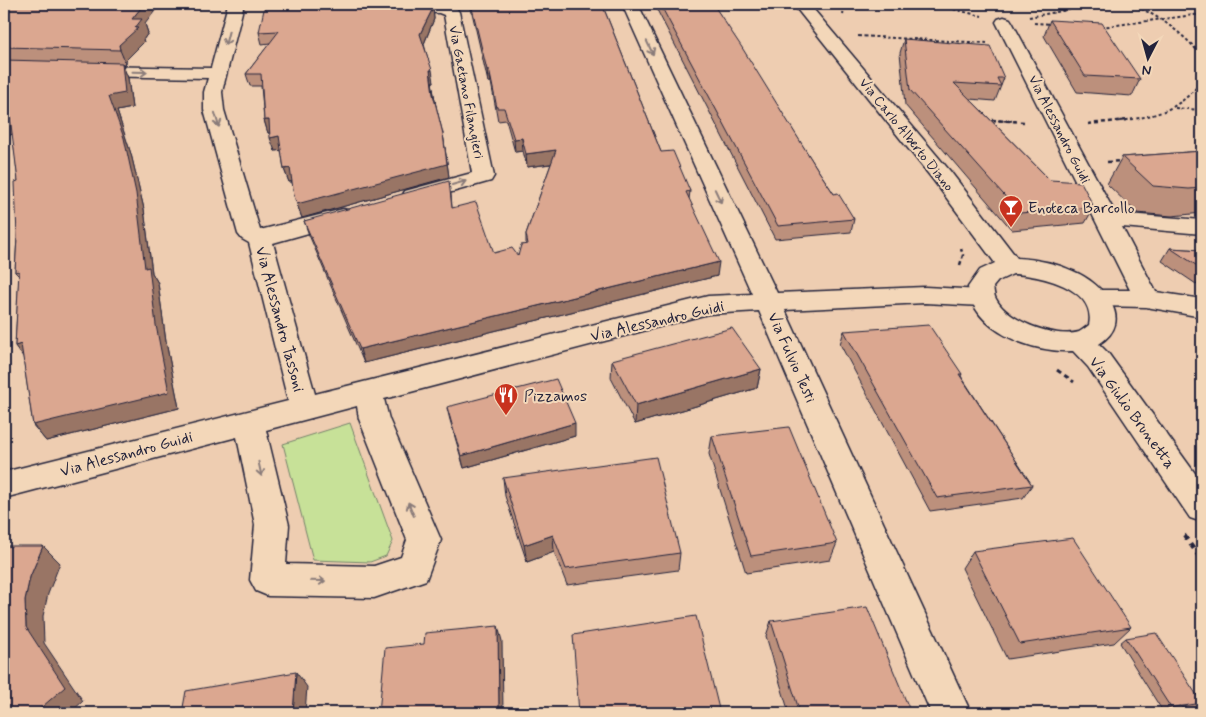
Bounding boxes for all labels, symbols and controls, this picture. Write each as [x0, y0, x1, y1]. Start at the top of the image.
street label: Via Gaetano Filangieri [444, 24, 488, 160]
one-way arrow [221, 30, 231, 46]
north arrow [1124, 32, 1174, 82]
one-way arrow [645, 40, 655, 55]
text: N [1141, 60, 1152, 79]
one-way arrow [132, 67, 148, 77]
street label: Via Alessandro Guidi [1024, 72, 1094, 187]
street label: Via Carlo Alberto Diano [855, 74, 958, 195]
one-way arrow [212, 112, 222, 128]
one-way arrow [450, 178, 466, 188]
one-way arrow [713, 188, 723, 203]
bar icon: Enoteca Barcollo [998, 194, 1024, 228]
place label: Enoteca Barcollo [1028, 198, 1135, 219]
street label: Via Alessandro Tassoni [250, 244, 309, 395]
street label: Via Alessandro Guidi [588, 296, 726, 347]
street label: Via Fulvio Testi [762, 309, 821, 407]
street label: Via Giulio Brunetta [1084, 352, 1180, 473]
restaurant icon: Pizzamos [493, 382, 519, 416]
place label: Pizzamos [524, 386, 587, 407]
street label: Via Alessandro Guidi [58, 427, 195, 482]
one-way arrow [255, 461, 265, 477]
one-way arrow [406, 502, 416, 517]
one-way arrow [310, 576, 326, 586]

